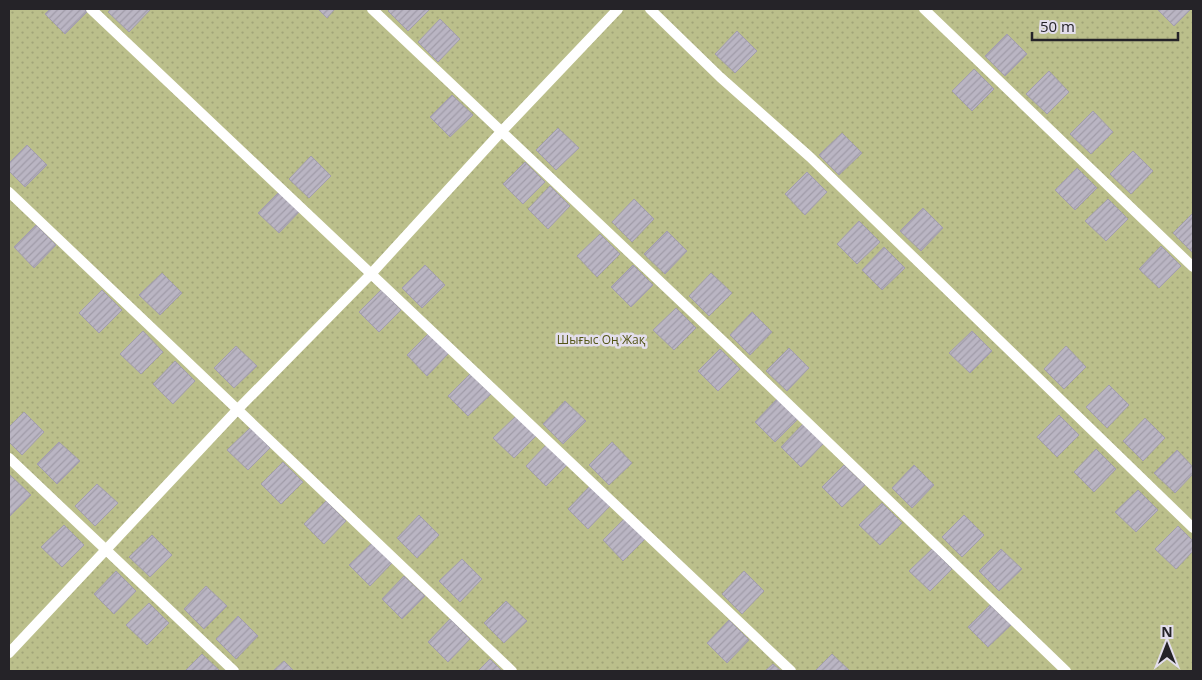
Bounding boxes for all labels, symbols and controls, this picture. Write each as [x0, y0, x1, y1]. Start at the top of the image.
scale bar [1032, 10, 1178, 42]
text: 50 m [1040, 16, 1075, 36]
park label: Шығыс Оң Жақ [557, 331, 646, 348]
north arrow [1142, 620, 1192, 670]
text: N [1161, 622, 1173, 641]

